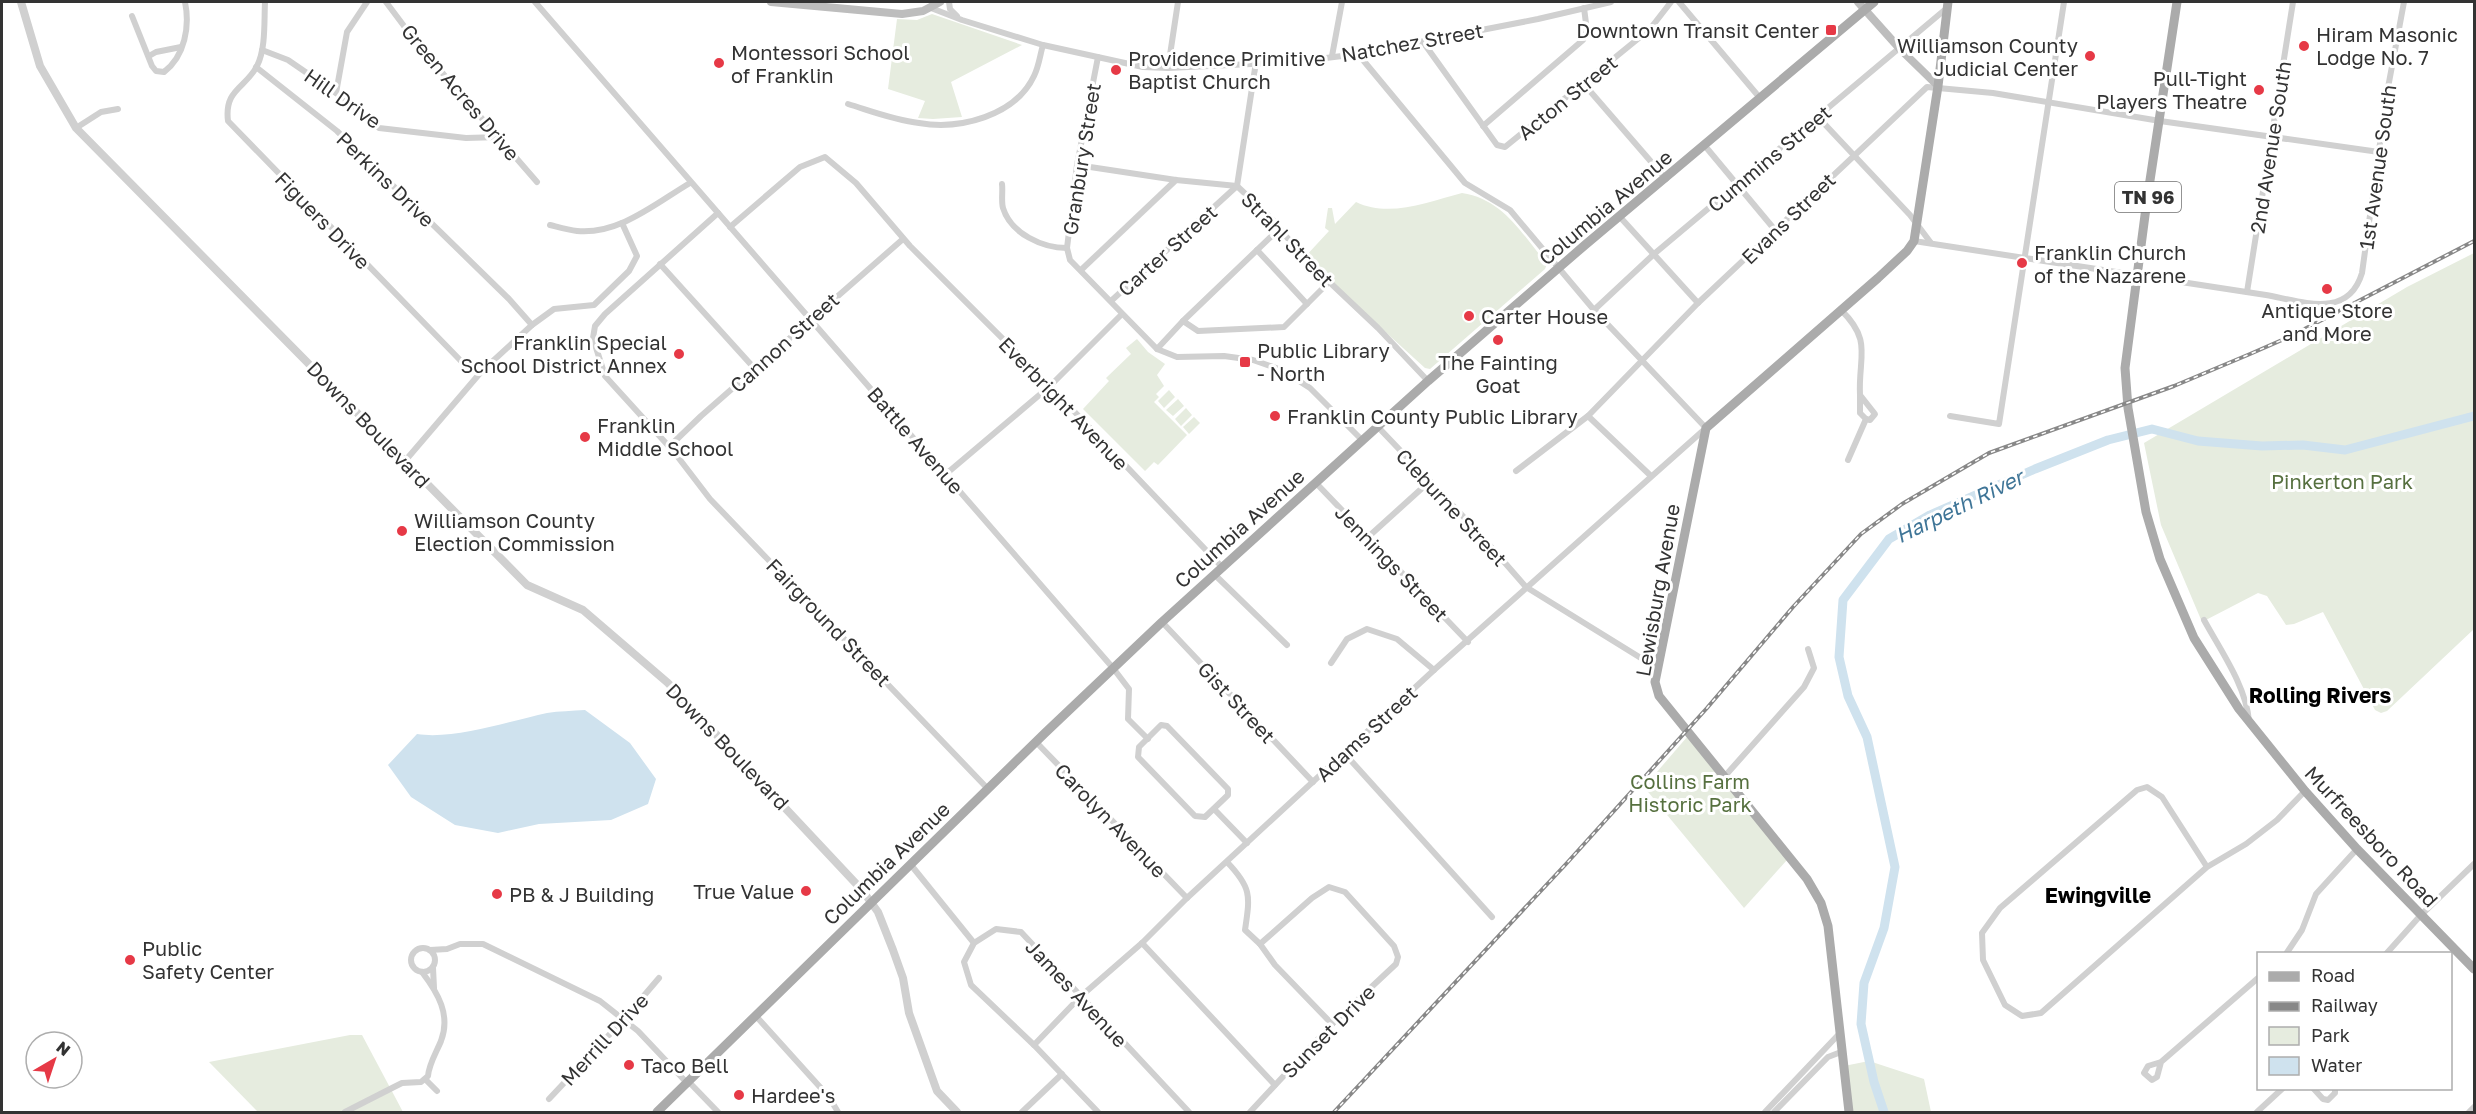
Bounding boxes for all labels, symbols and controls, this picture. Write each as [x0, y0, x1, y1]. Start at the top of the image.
street label: Natchez Street [1339, 18, 1485, 66]
place label: Downtown Transit Center [1576, 18, 1819, 42]
street label: Green Acres Drive [397, 19, 525, 165]
place label: Hiram Masonic Lodge No. 7 [2316, 22, 2458, 69]
marker: Downtown Transit Center [1824, 23, 1838, 37]
place label: Williamson County Judicial Center [1897, 33, 2078, 80]
marker: Hiram Masonic Lodge No. 7 [2297, 39, 2311, 53]
place label: Montessori School of Franklin [731, 40, 910, 87]
place label: Providence Primitive Baptist Church [1128, 46, 1326, 93]
marker: Williamson County Judicial Center [2083, 49, 2097, 63]
street label: Acton Street [1513, 50, 1621, 144]
marker: Montessori School of Franklin [712, 56, 726, 70]
street label: 2nd Avenue South [2245, 59, 2295, 235]
street label: Hill Drive [300, 63, 386, 133]
marker: Providence Primitive Baptist Church [1109, 63, 1123, 77]
place label: Pull-Tight Players Theatre [2096, 66, 2247, 113]
street label: Granbury Street [1057, 81, 1105, 237]
marker: Pull-Tight Players Theatre [2252, 83, 2266, 97]
street label: 1st Avenue South [2354, 83, 2400, 251]
street label: Cummins Street [1702, 99, 1836, 217]
street label: Perkins Drive [332, 126, 440, 232]
street label: Columbia Avenue [1534, 144, 1676, 270]
street label: Figuers Drive [271, 166, 375, 274]
street label: Evans Street [1736, 167, 1840, 269]
road number: TN 96 [2115, 182, 2181, 212]
street label: Strahl Street [1237, 187, 1339, 291]
street label: Carter Street [1113, 199, 1221, 301]
place label: Franklin Church of the Nazarene [2034, 240, 2186, 287]
marker: Franklin Church of the Nazarene [2015, 256, 2029, 270]
marker: Antique Store and More [2320, 282, 2334, 296]
street label: Cannon Street [725, 287, 843, 397]
place label: Antique Store and More [2261, 298, 2393, 345]
place label: Carter House [1481, 304, 1608, 328]
marker: Carter House [1462, 309, 1476, 323]
place label: Franklin Special School District Annex [460, 330, 667, 377]
street label: Everbright Avenue [994, 331, 1134, 475]
marker: The Fainting Goat [1491, 333, 1505, 347]
place label: Public Library - North [1257, 338, 1390, 385]
marker: Franklin Special School District Annex [672, 347, 686, 361]
place label: The Fainting Goat [1438, 350, 1558, 397]
marker: Public Library - North [1238, 355, 1252, 369]
street label: Downs Boulevard [302, 356, 436, 492]
street label: Battle Avenue [863, 382, 969, 498]
place label: Franklin County Public Library [1287, 404, 1578, 428]
marker: Franklin County Public Library [1268, 409, 1282, 423]
place label: Franklin Middle School [597, 413, 733, 460]
marker: Franklin Middle School [578, 430, 592, 444]
street label: Cleburne Street [1391, 443, 1513, 571]
street label: Columbia Avenue [1169, 463, 1309, 593]
water label: Harpeth River [1891, 463, 2030, 548]
park label: Pinkerton Park [2271, 469, 2413, 493]
street label: Jennings Street [1331, 500, 1453, 626]
street label: Lewisburg Avenue [1630, 502, 1684, 678]
place label: Williamson County Election Commission [414, 508, 615, 555]
marker: Williamson County Election Commission [395, 524, 409, 538]
street label: Fairground Street [762, 553, 896, 691]
street label: Gist Street [1193, 656, 1281, 748]
street label: Downs Boulevard [661, 678, 795, 814]
street label: Adams Street [1311, 680, 1421, 786]
district label: Rolling Rivers [2249, 682, 2391, 708]
street label: Carolyn Avenue [1050, 758, 1172, 882]
street label: Murfreesboro Road [2300, 760, 2444, 912]
park label: Collins Farm Historic Park [1628, 769, 1752, 816]
street label: Columbia Avenue [818, 797, 954, 929]
place label: True Value [693, 879, 794, 903]
place label: PB & J Building [509, 882, 654, 906]
district label: Ewingville [2045, 882, 2151, 908]
marker: True Value [799, 884, 813, 898]
marker: PB & J Building [490, 887, 504, 901]
street label: James Avenue [1021, 934, 1133, 1052]
place label: Public Safety Center [142, 936, 274, 983]
legend [2257, 952, 2452, 1090]
marker: Public Safety Center [123, 953, 137, 967]
text: Road [2311, 964, 2355, 986]
street label: Sunset Drive [1276, 979, 1380, 1083]
street label: Merrill Drive [555, 988, 653, 1090]
text: Railway [2311, 994, 2378, 1016]
text: Park [2311, 1024, 2350, 1046]
north arrow [24, 1030, 84, 1090]
text: N [52, 1037, 74, 1060]
place label: Taco Bell [641, 1053, 729, 1077]
text: Water [2311, 1054, 2362, 1076]
marker: Taco Bell [622, 1058, 636, 1072]
place label: Hardee's [751, 1083, 835, 1107]
marker: Hardee's [732, 1088, 746, 1102]

